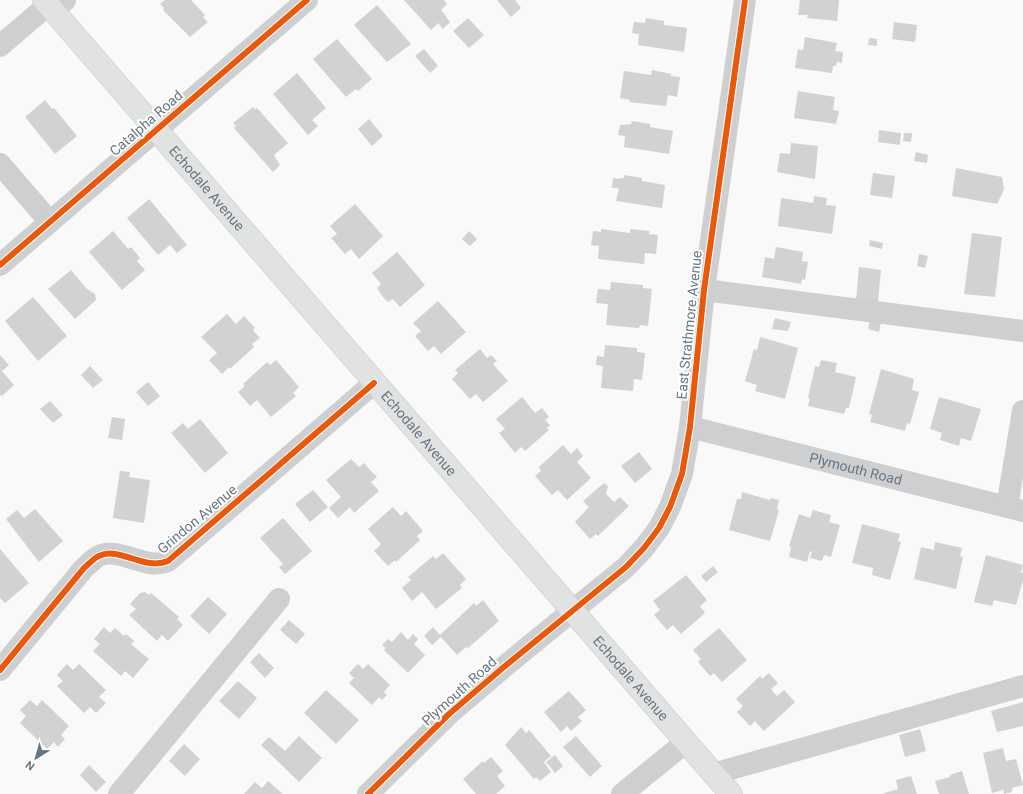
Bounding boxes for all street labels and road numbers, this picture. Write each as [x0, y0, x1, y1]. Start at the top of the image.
street label: Catalpha Road [106, 87, 186, 159]
street label: Echodale Avenue [166, 143, 248, 234]
street label: East Strathmore Avenue [673, 250, 705, 400]
street label: Echodale Avenue [378, 388, 460, 479]
street label: Plymouth Road [808, 449, 904, 488]
street label: Grindon Avenue [154, 481, 240, 557]
street label: Echodale Avenue [590, 633, 672, 724]
street label: Plymouth Road [418, 653, 500, 729]

